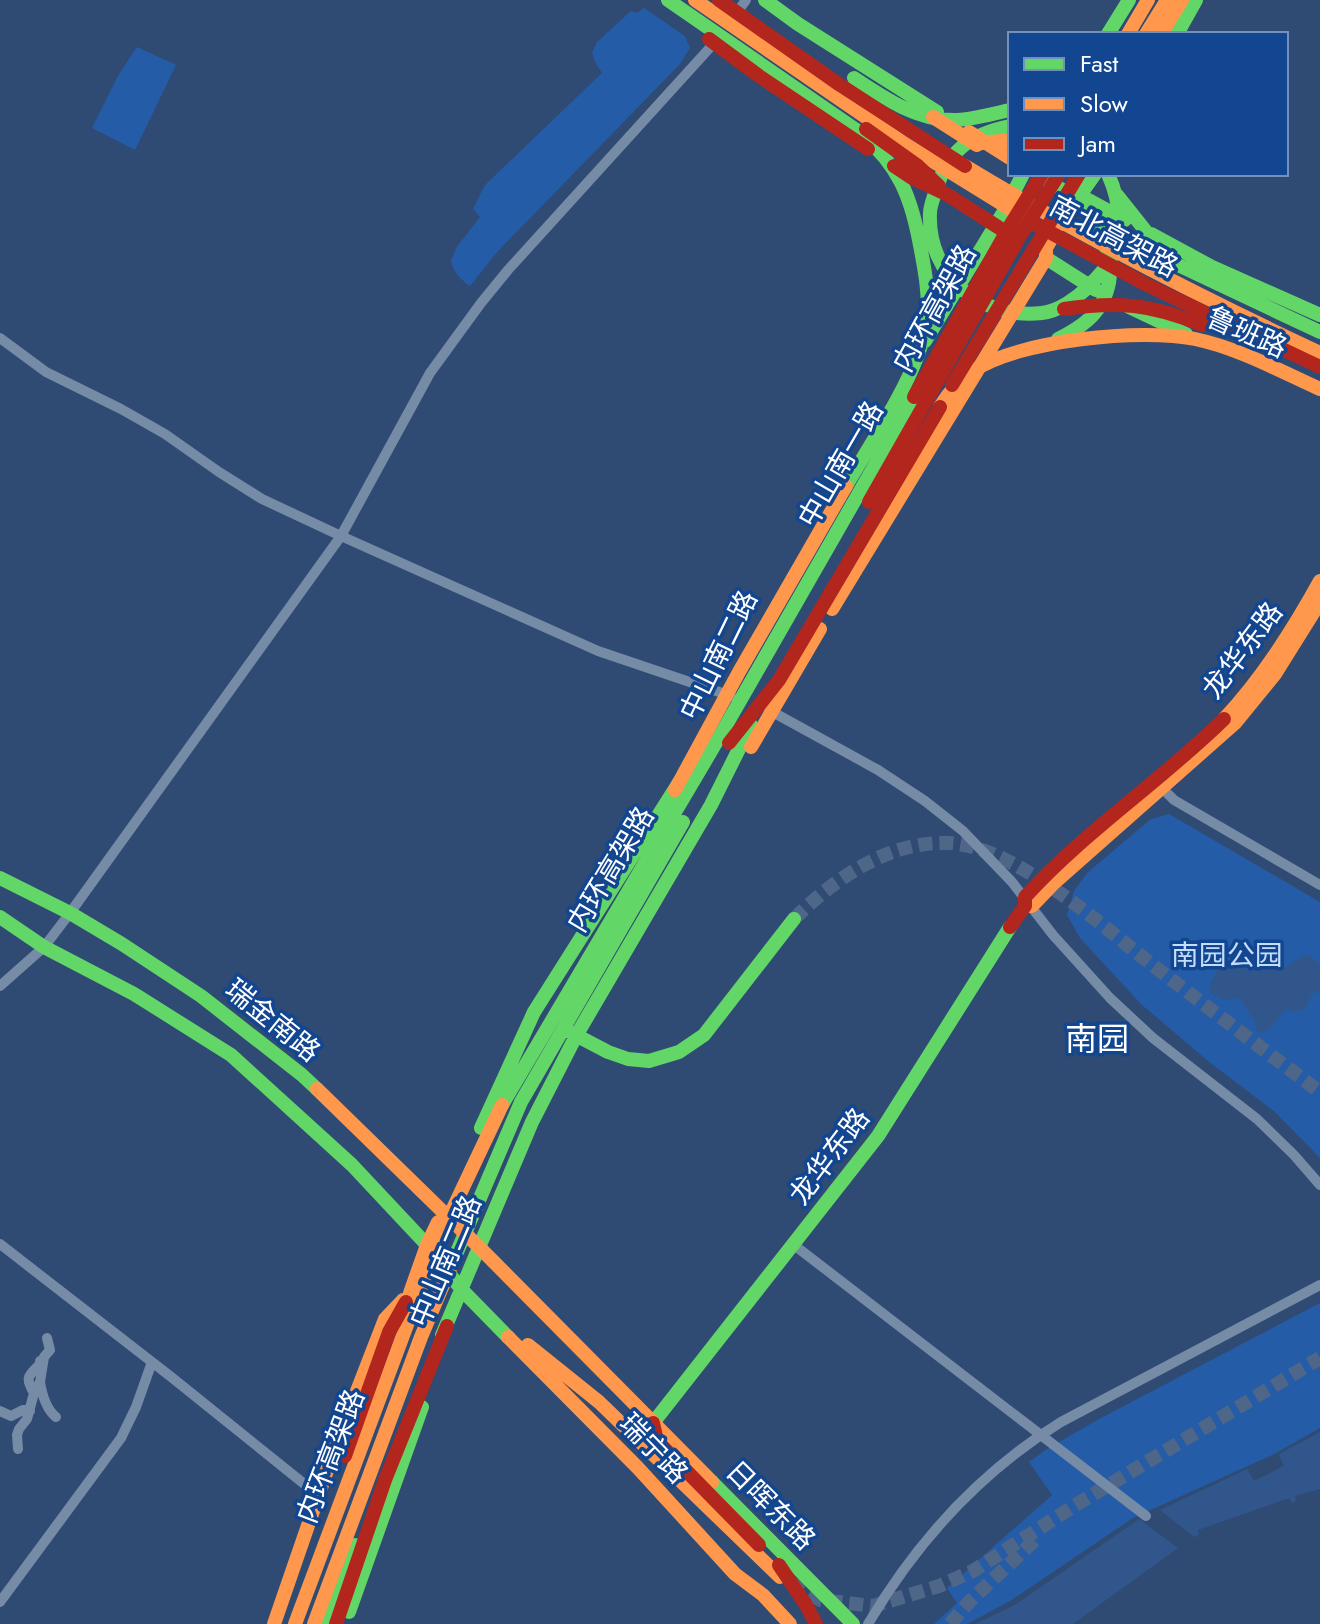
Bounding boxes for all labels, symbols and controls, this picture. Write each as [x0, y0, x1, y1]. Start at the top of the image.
legend [1008, 32, 1288, 176]
text: Fast [1080, 46, 1118, 81]
text: Slow [1080, 86, 1128, 121]
text: Jam [1077, 126, 1116, 161]
street label: 南北高架路 [1042, 185, 1185, 287]
street label: 内环高架路 [883, 237, 986, 379]
street label: 鲁班路 [1200, 297, 1294, 368]
street label: 中山南一路 [788, 393, 893, 535]
street label: 中山南二路 [669, 583, 768, 727]
street label: 龙华东路 [1192, 593, 1292, 707]
street label: 内环高架路 [557, 799, 664, 940]
park label: 南园公园 [1171, 935, 1283, 976]
street label: 瑞金南路 [216, 969, 329, 1072]
district label: 南园 [1065, 1016, 1129, 1062]
street label: 龙华东路 [779, 1099, 879, 1213]
street label: 中山南二路 [399, 1189, 492, 1334]
street label: 内环高架路 [286, 1383, 375, 1529]
street label: 瑞宁路 [610, 1404, 698, 1493]
street label: 日晖东路 [717, 1451, 825, 1559]

